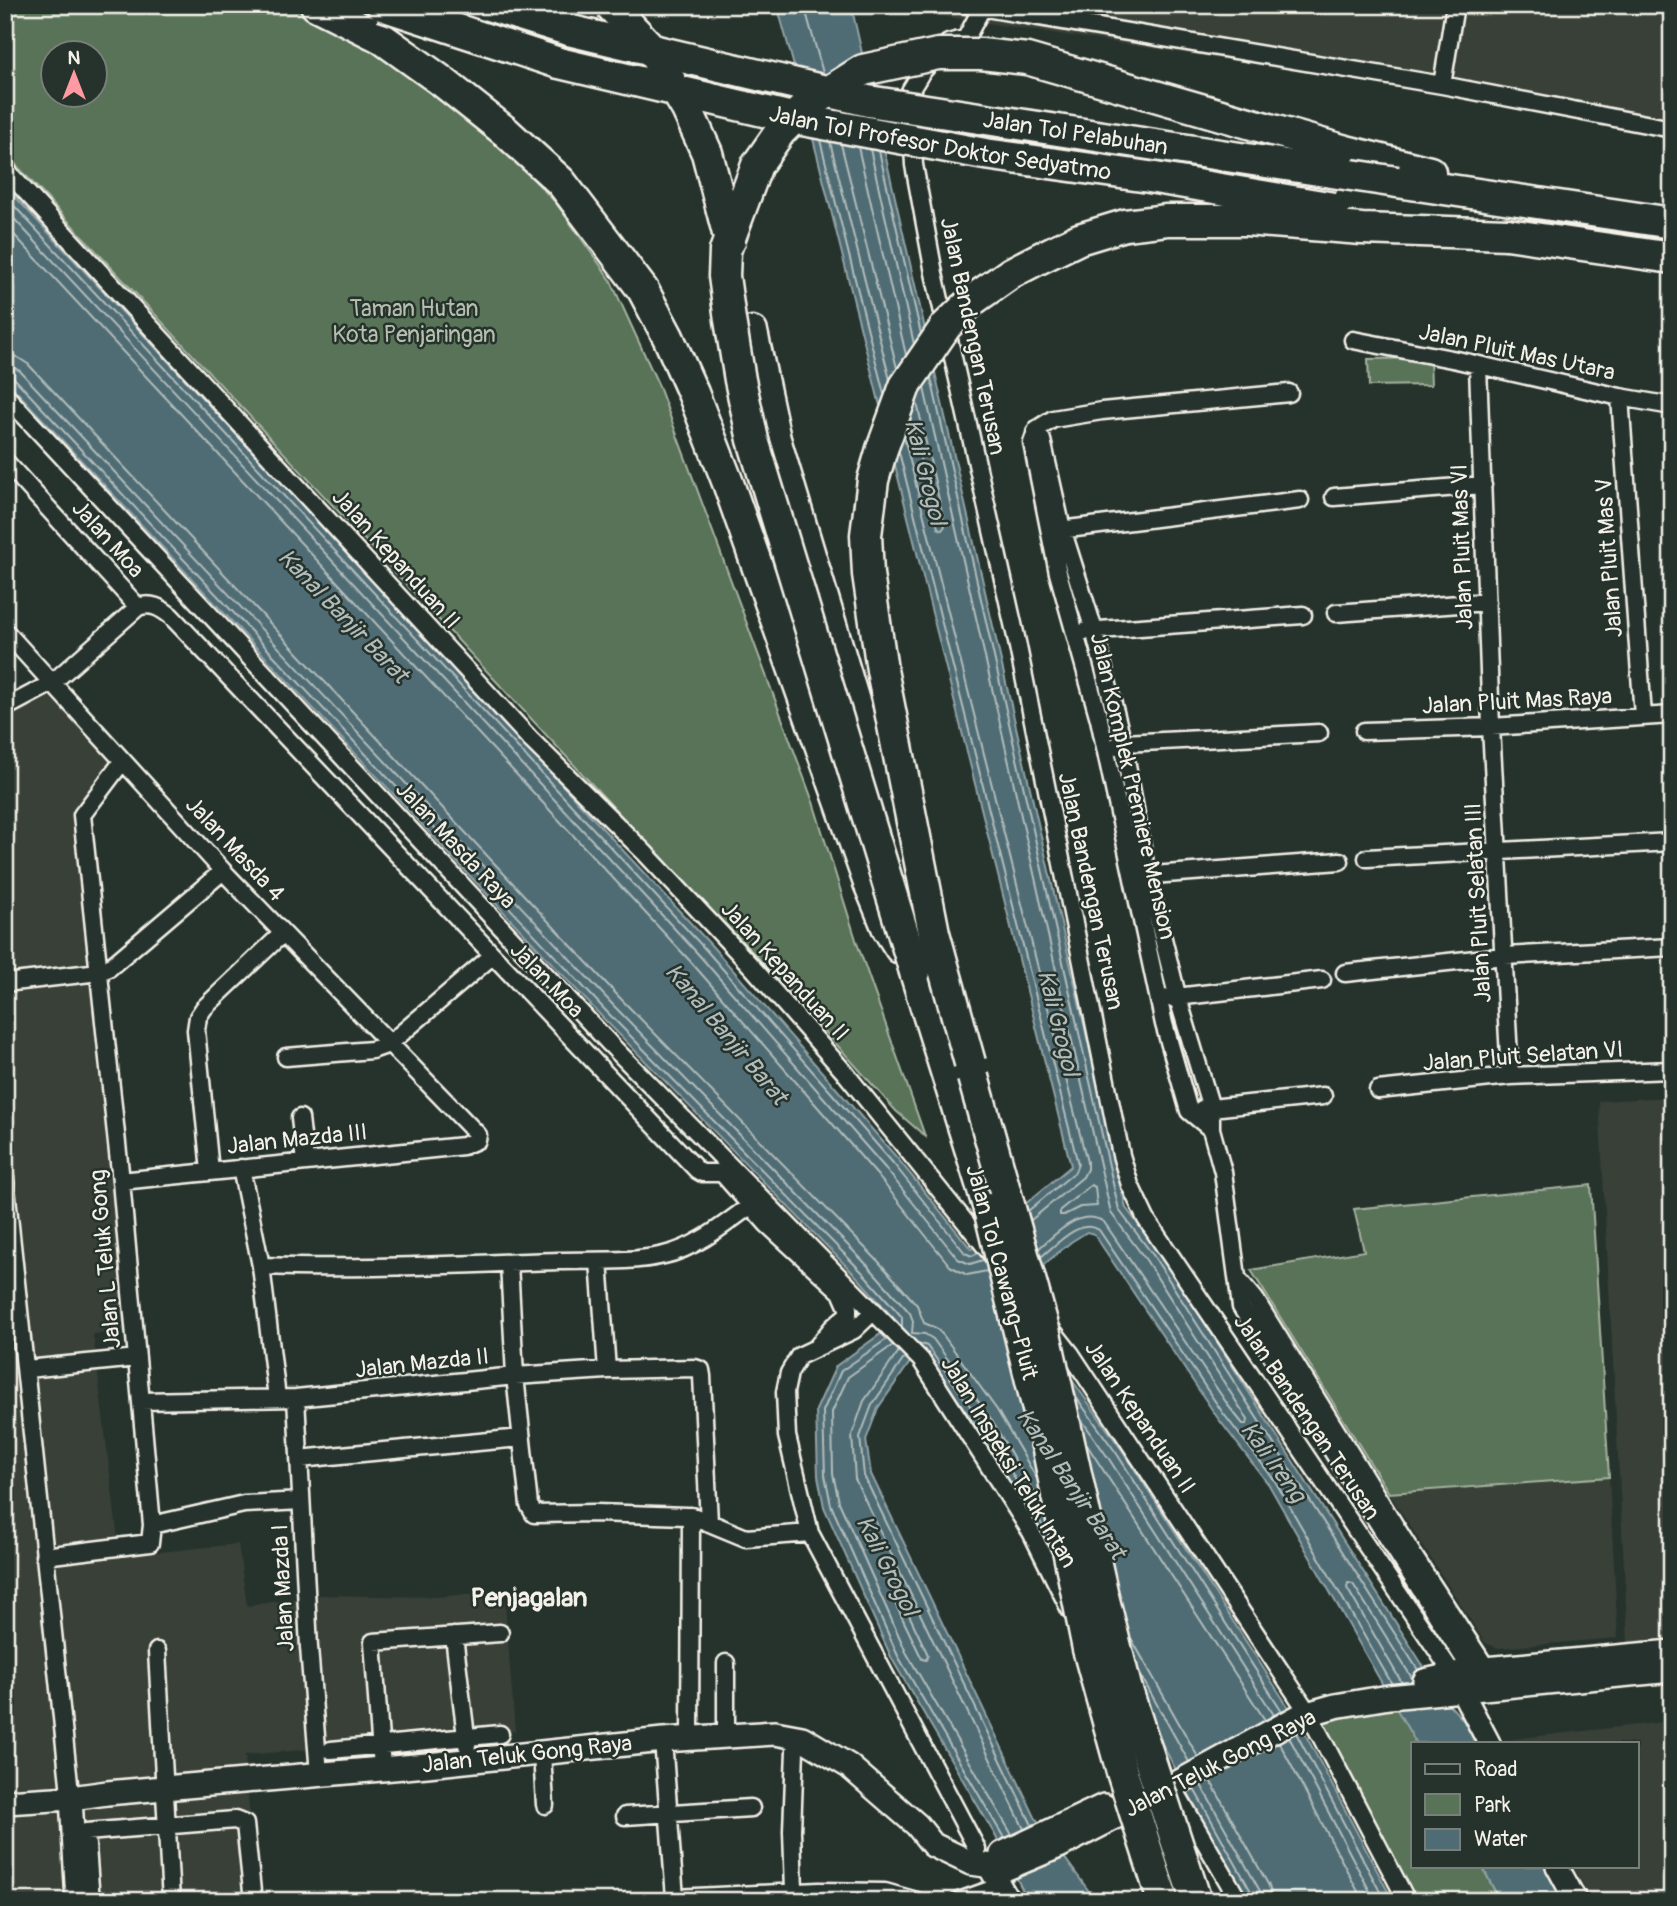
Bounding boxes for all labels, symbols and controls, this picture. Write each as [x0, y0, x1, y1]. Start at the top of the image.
north arrow [38, 38, 108, 108]
text: N [68, 46, 81, 70]
street label: Jalan Tol Profesor Doktor Sedyatmo [766, 98, 1113, 186]
street label: Jalan Tol Pelabuhan [981, 104, 1170, 161]
street label: Jalan Bandengan Terusan [934, 215, 1012, 457]
park label: Taman Hutan Kota Penjaringan [332, 294, 496, 349]
street label: Jalan Pluit Mas Utara [1416, 317, 1618, 387]
water label: Kali Grogol [898, 416, 953, 530]
street label: Jalan Pluit Mas VI [1445, 463, 1479, 631]
street label: Jalan Pluit Mas V [1589, 477, 1629, 639]
street label: Jalan Kepanduan II [326, 483, 466, 635]
street label: Jalan Moa [66, 494, 150, 584]
water label: Kanal Banjir Barat [272, 543, 416, 691]
street label: Jalan Komplek Premiere Mension [1084, 630, 1182, 942]
street label: Jalan Pluit Mas Raya [1421, 682, 1613, 720]
street label: Jalan Bandengan Terusan [1052, 770, 1130, 1012]
street label: Jalan Masda Raya [389, 775, 523, 915]
street label: Jalan Masda 4 [179, 790, 291, 908]
street label: Jalan Pluit Selatan III [1458, 802, 1498, 1004]
street label: Jalan Kepanduan II [715, 895, 855, 1047]
street label: Jalan Moa [504, 936, 590, 1024]
water label: Kanal Banjir Barat [659, 958, 795, 1112]
water label: Kali Grogol [1031, 967, 1086, 1081]
street label: Jalan Pluit Selatan VI [1422, 1035, 1624, 1077]
street label: Jalan Mazda III [225, 1117, 369, 1161]
street label: Jalan Tol Cawang–Pluit [959, 1161, 1045, 1383]
street label: Jalan L Teluk Gong [83, 1168, 127, 1350]
street label: Jalan Bandengan Terusan [1227, 1309, 1387, 1525]
street label: Jalan Kepanduan II [1078, 1335, 1202, 1499]
street label: Jalan Mazda II [354, 1342, 490, 1384]
street label: Jalan Inspeksi Teluk Intan [934, 1351, 1084, 1573]
water label: Kanal Banjir Barat [1010, 1403, 1133, 1567]
water label: Kali Ireng [1234, 1416, 1313, 1510]
water label: Kali Grogol [849, 1511, 926, 1623]
street label: Jalan Mazda I [265, 1523, 301, 1653]
district label: Penjagalan [471, 1582, 588, 1614]
street label: Jalan Teluk Gong Raya [1119, 1702, 1321, 1824]
street label: Jalan Teluk Gong Raya [421, 1729, 633, 1779]
legend [1411, 1742, 1638, 1868]
text: Road [1474, 1756, 1518, 1783]
text: Park [1474, 1792, 1511, 1819]
text: Water [1474, 1826, 1528, 1853]

